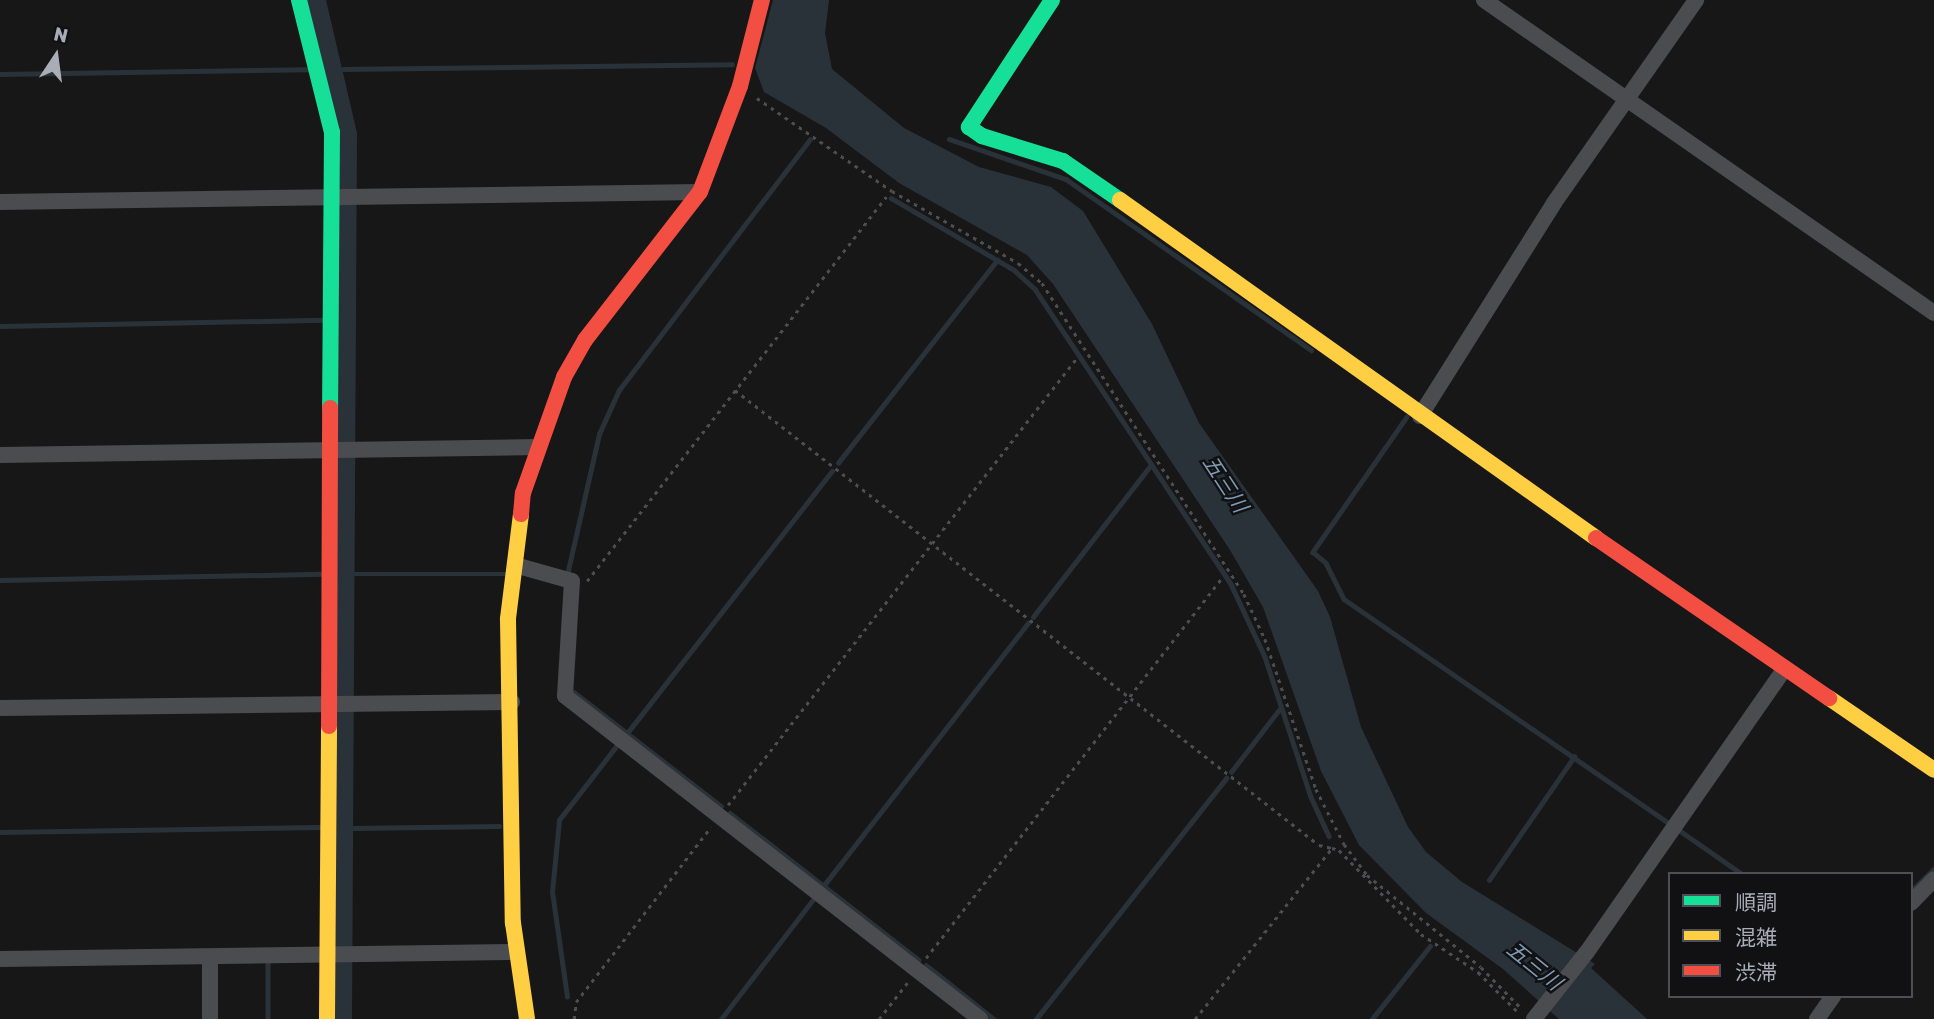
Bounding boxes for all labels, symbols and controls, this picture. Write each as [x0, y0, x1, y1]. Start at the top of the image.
north arrow [21, 21, 91, 91]
text: N [52, 22, 70, 48]
water label: 五三川 [1197, 451, 1253, 517]
legend [1668, 872, 1913, 998]
text: 順調 [1735, 890, 1777, 915]
text: 混雑 [1735, 925, 1777, 950]
water label: 五三川 [1502, 936, 1566, 996]
text: 渋滞 [1735, 960, 1777, 985]

